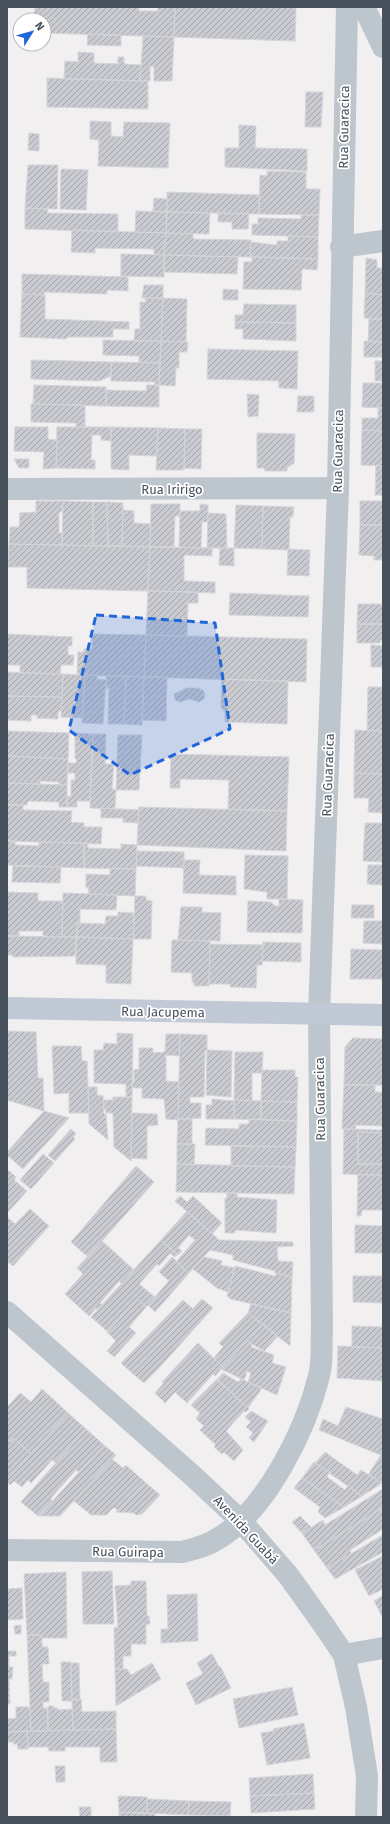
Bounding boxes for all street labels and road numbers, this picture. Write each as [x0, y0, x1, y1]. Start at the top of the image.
street label: Rua Guaracica [336, 85, 352, 169]
street label: Rua Guaracica [330, 409, 346, 493]
street label: Rua Iririgo [141, 482, 203, 497]
street label: Rua Guaracica [319, 733, 337, 817]
street label: Rua Jacupema [121, 1004, 205, 1020]
street label: Rua Guaracica [312, 1057, 328, 1141]
street label: Avenida Guabá [211, 1493, 281, 1567]
street label: Rua Guirapa [92, 1544, 164, 1560]

